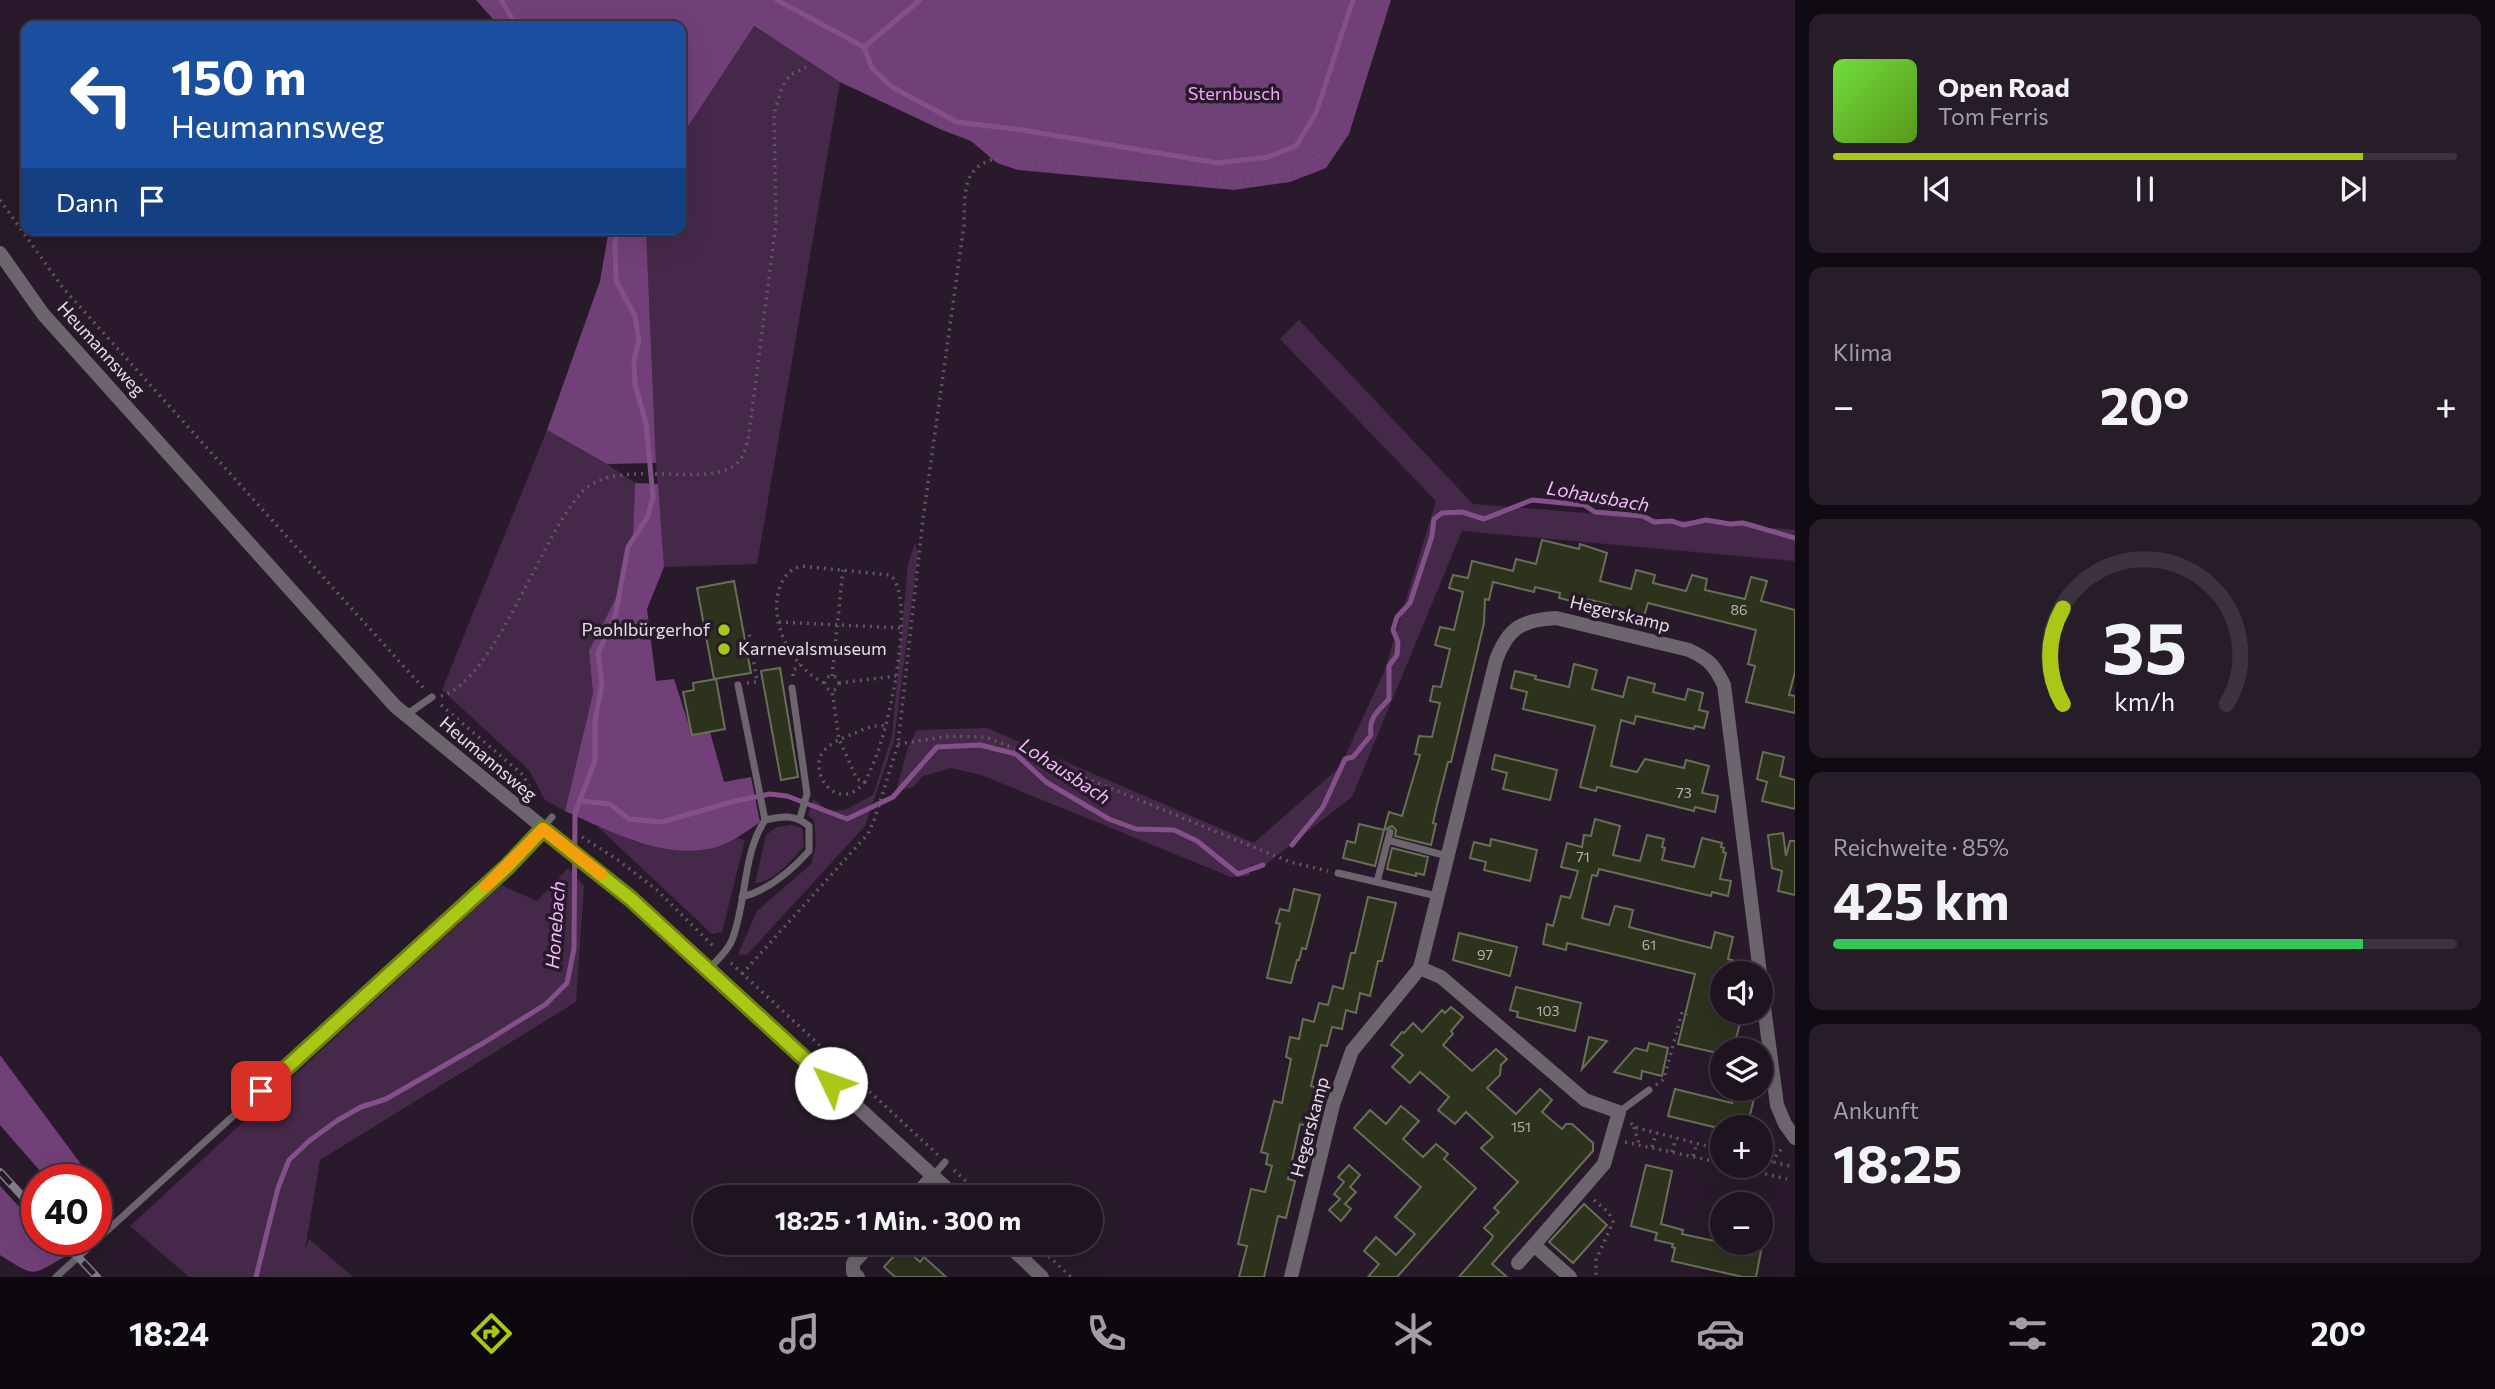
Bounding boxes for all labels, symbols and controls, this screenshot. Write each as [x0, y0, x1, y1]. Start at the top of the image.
text: 150 m [171, 45, 306, 105]
icon: left [56, 49, 147, 140]
text: Open Road [1938, 71, 2070, 102]
park label: Sternbusch [1188, 82, 1280, 104]
text: Tom Ferris [1938, 102, 2049, 130]
text: Heumannsweg [171, 105, 385, 145]
icon: previous [1918, 170, 1956, 208]
icon: pause [2126, 170, 2164, 208]
icon: next [2334, 170, 2372, 208]
icon: arrive [133, 182, 171, 220]
text: Dann [56, 186, 119, 217]
street label: Heumannsweg [53, 296, 150, 401]
text: Klima [1833, 338, 1892, 366]
text: 20° [2100, 372, 2190, 436]
text: − [1833, 381, 1855, 428]
text: + [2435, 381, 2457, 428]
water label: Lohausbach [1545, 475, 1651, 516]
street label: Hegerskamp [1568, 590, 1673, 636]
house number: 86 [1731, 601, 1748, 618]
text: 35 [2103, 601, 2187, 690]
place label: Paohlbürgerhof [581, 618, 711, 640]
marker: Paohlbürgerhof [716, 622, 732, 638]
place label: Karnevalsmuseum [738, 637, 887, 659]
marker: Karnevalsmuseum [716, 641, 732, 657]
text: km/h [2115, 686, 2175, 716]
street label: Heumannsweg [436, 711, 542, 805]
water label: Lohausbach [1015, 733, 1115, 809]
house number: 73 [1676, 784, 1692, 801]
text: Reichweite · 85% [1833, 833, 2009, 861]
house number: 71 [1576, 848, 1590, 865]
text: 425 km [1833, 867, 2010, 931]
water label: Honebach [540, 880, 569, 970]
house number: 61 [1642, 936, 1656, 953]
house number: 97 [1477, 946, 1493, 963]
map controls [1710, 961, 1773, 1255]
button: sound [1710, 961, 1773, 1024]
house number: 103 [1536, 1002, 1560, 1019]
button: layers [1710, 1038, 1773, 1101]
position arrow [794, 1046, 868, 1120]
pin [231, 1061, 291, 1121]
icon: arrive [242, 1072, 280, 1110]
street label: Hegerskamp [1285, 1074, 1333, 1179]
text: Ankunft [1833, 1096, 1919, 1124]
button: + [1710, 1115, 1773, 1178]
house number: 151 [1511, 1118, 1531, 1135]
text: 18:25 [1833, 1130, 1962, 1194]
speed limit sign: 40 [21, 1164, 112, 1255]
button: − [1710, 1192, 1773, 1255]
text: 18:25 · 1 Min. · 300 m [775, 1204, 1021, 1235]
icon: directions [467, 1309, 516, 1358]
icon: music [775, 1309, 824, 1358]
icon: phone [1082, 1309, 1131, 1358]
icon: climate [1389, 1309, 1438, 1358]
icon: car [1696, 1309, 1745, 1358]
icon: filters [2003, 1309, 2052, 1358]
text: 18:24 [129, 1313, 209, 1353]
text: 20° [2311, 1313, 2366, 1353]

